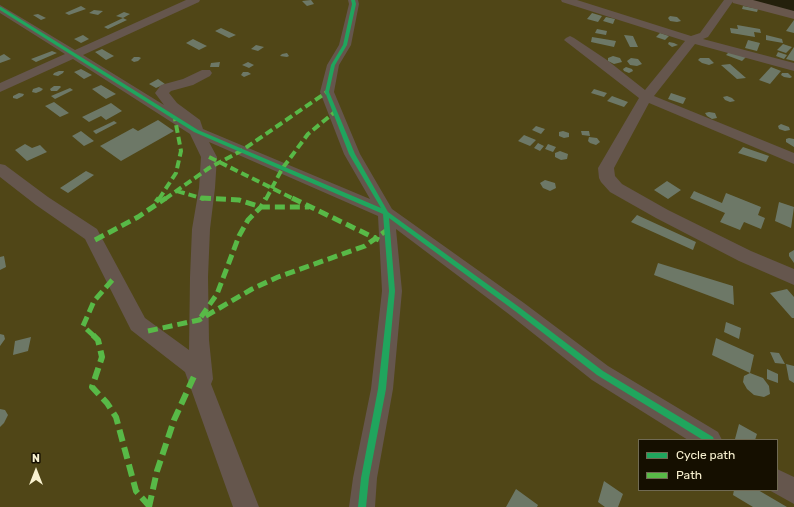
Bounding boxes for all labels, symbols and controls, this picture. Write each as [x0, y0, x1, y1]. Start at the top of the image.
legend [638, 439, 778, 491]
text: Cycle path [676, 448, 735, 462]
north arrow [16, 451, 56, 491]
text: N [32, 452, 40, 465]
text: Path [676, 468, 702, 482]

